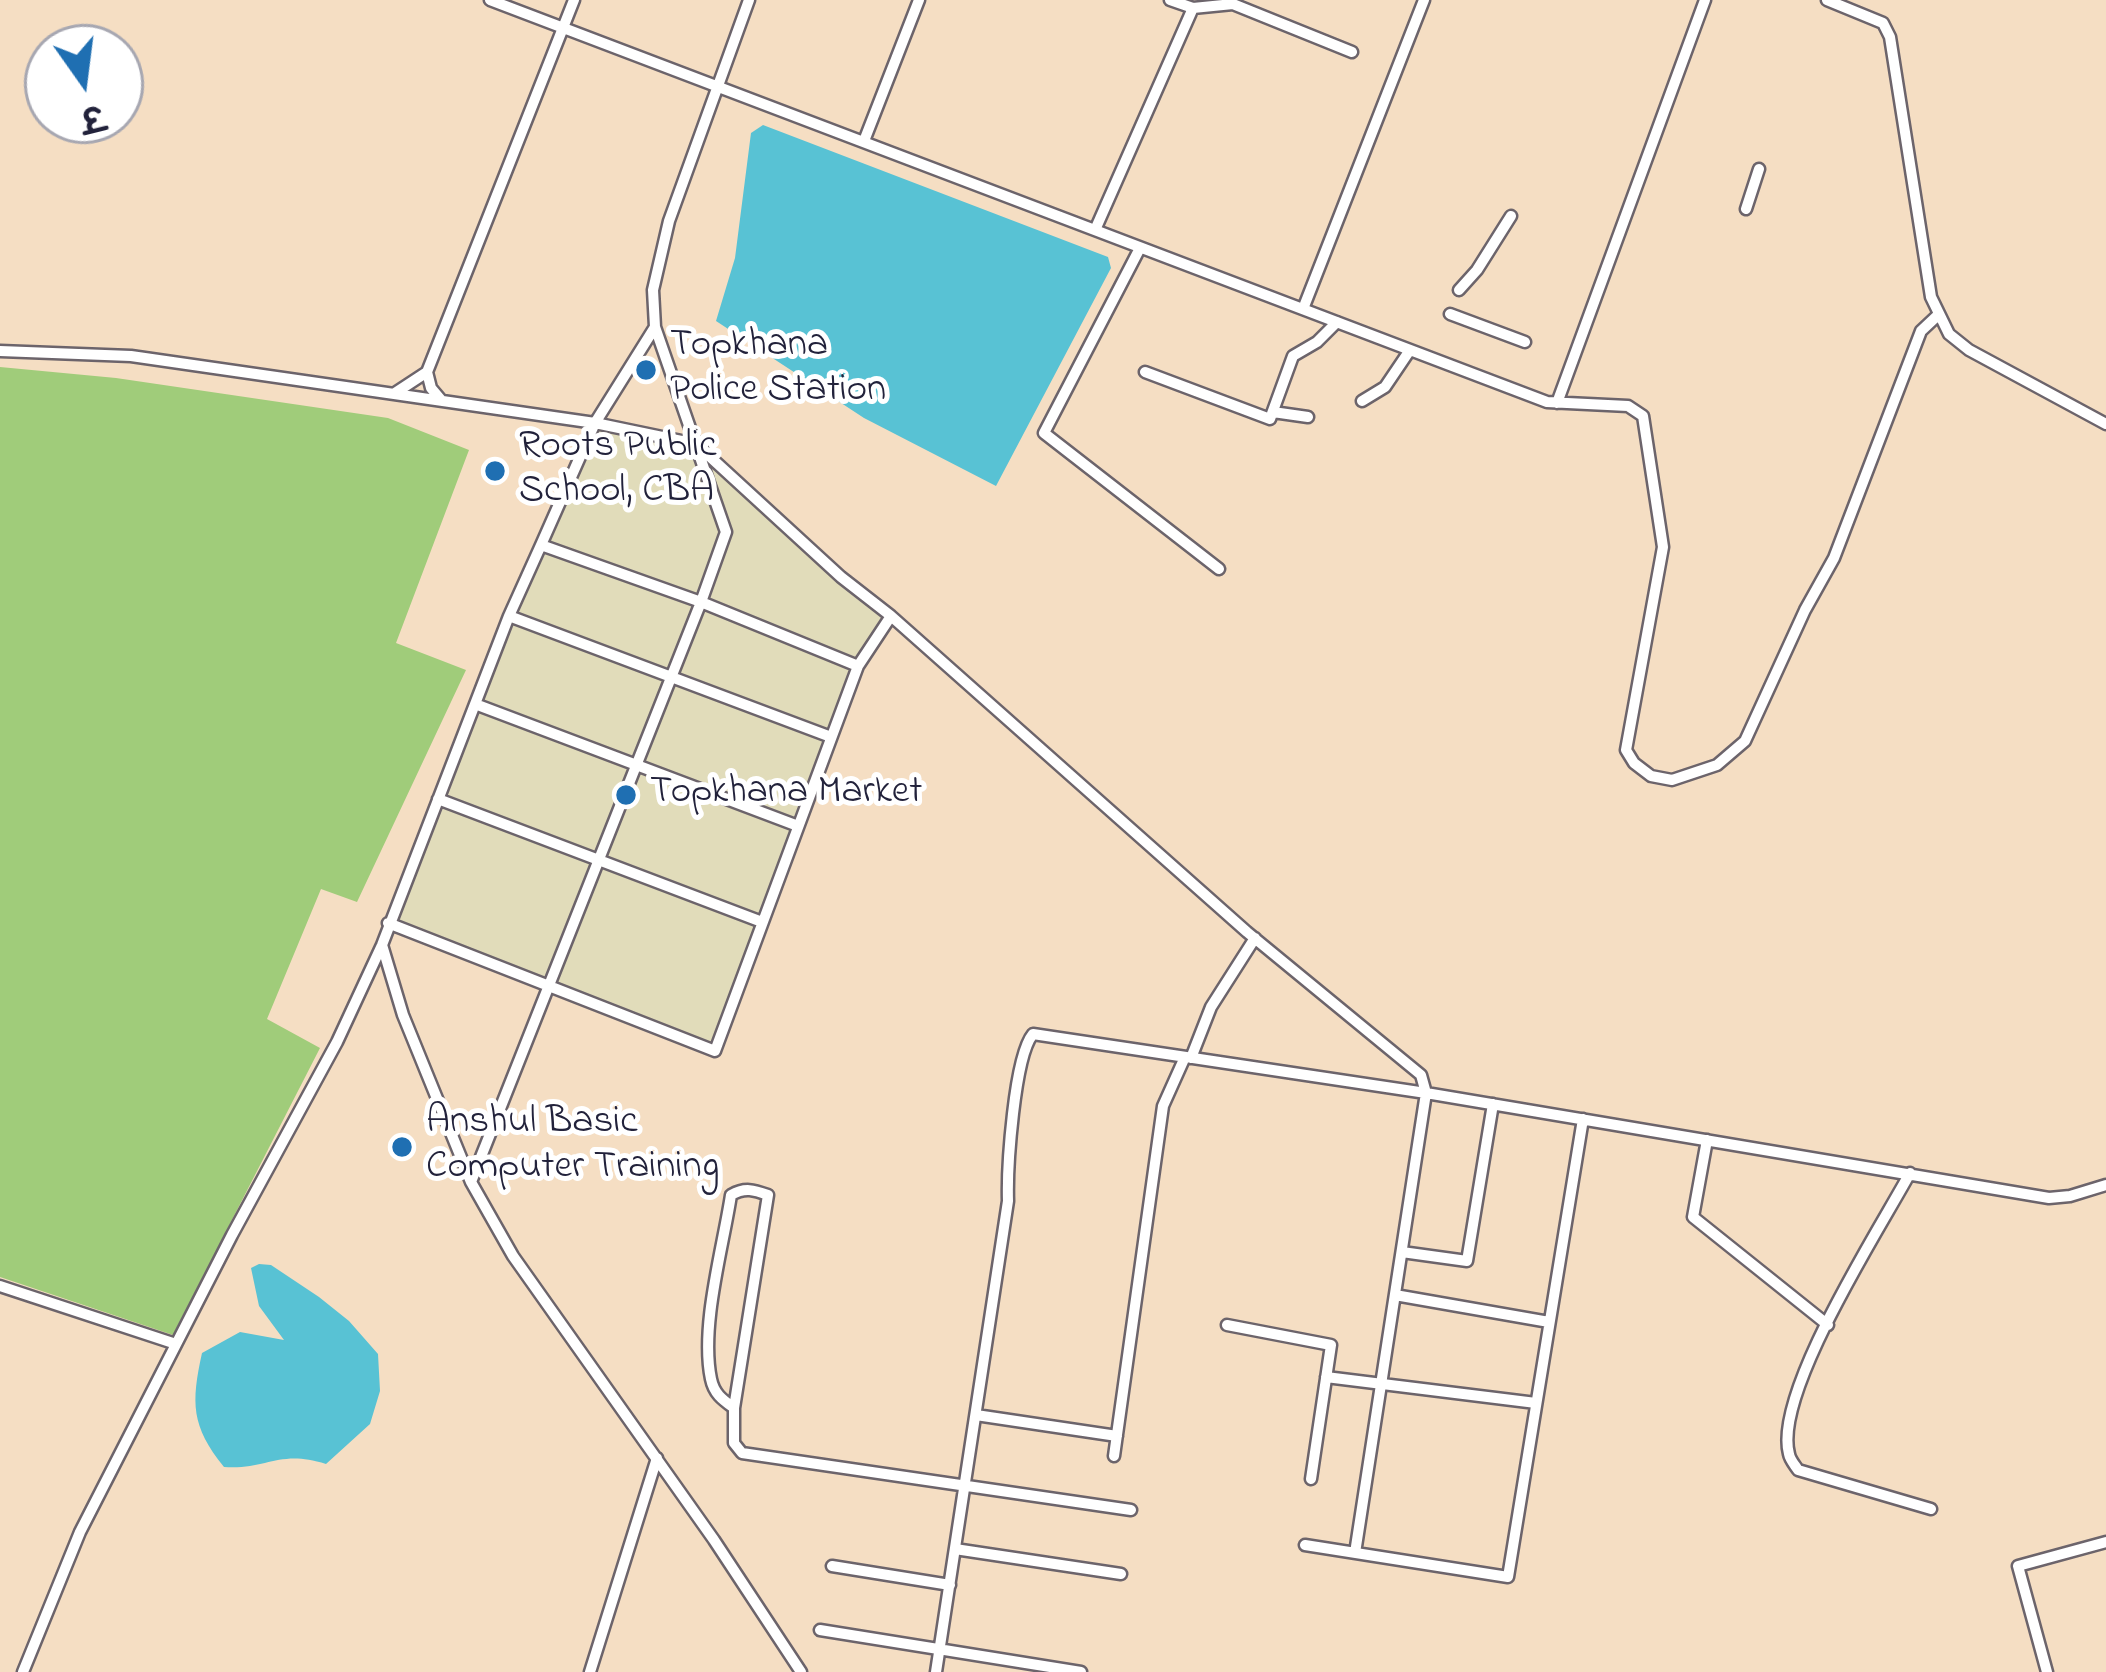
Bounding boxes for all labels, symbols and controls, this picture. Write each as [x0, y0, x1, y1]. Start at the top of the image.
north arrow [24, 24, 144, 144]
text: उ [76, 90, 108, 142]
place label: Topkhana Police Station [670, 325, 886, 416]
marker: Topkhana Police Station [633, 357, 659, 383]
place label: Roots Public School, CBA [519, 426, 717, 517]
marker: Roots Public School, CBA [482, 458, 508, 484]
place label: Topkhana Market [650, 772, 922, 818]
marker: Topkhana Market [613, 782, 639, 808]
place label: Anshul Basic Computer Training [426, 1102, 719, 1193]
marker: Anshul Basic Computer Training [389, 1134, 415, 1160]

